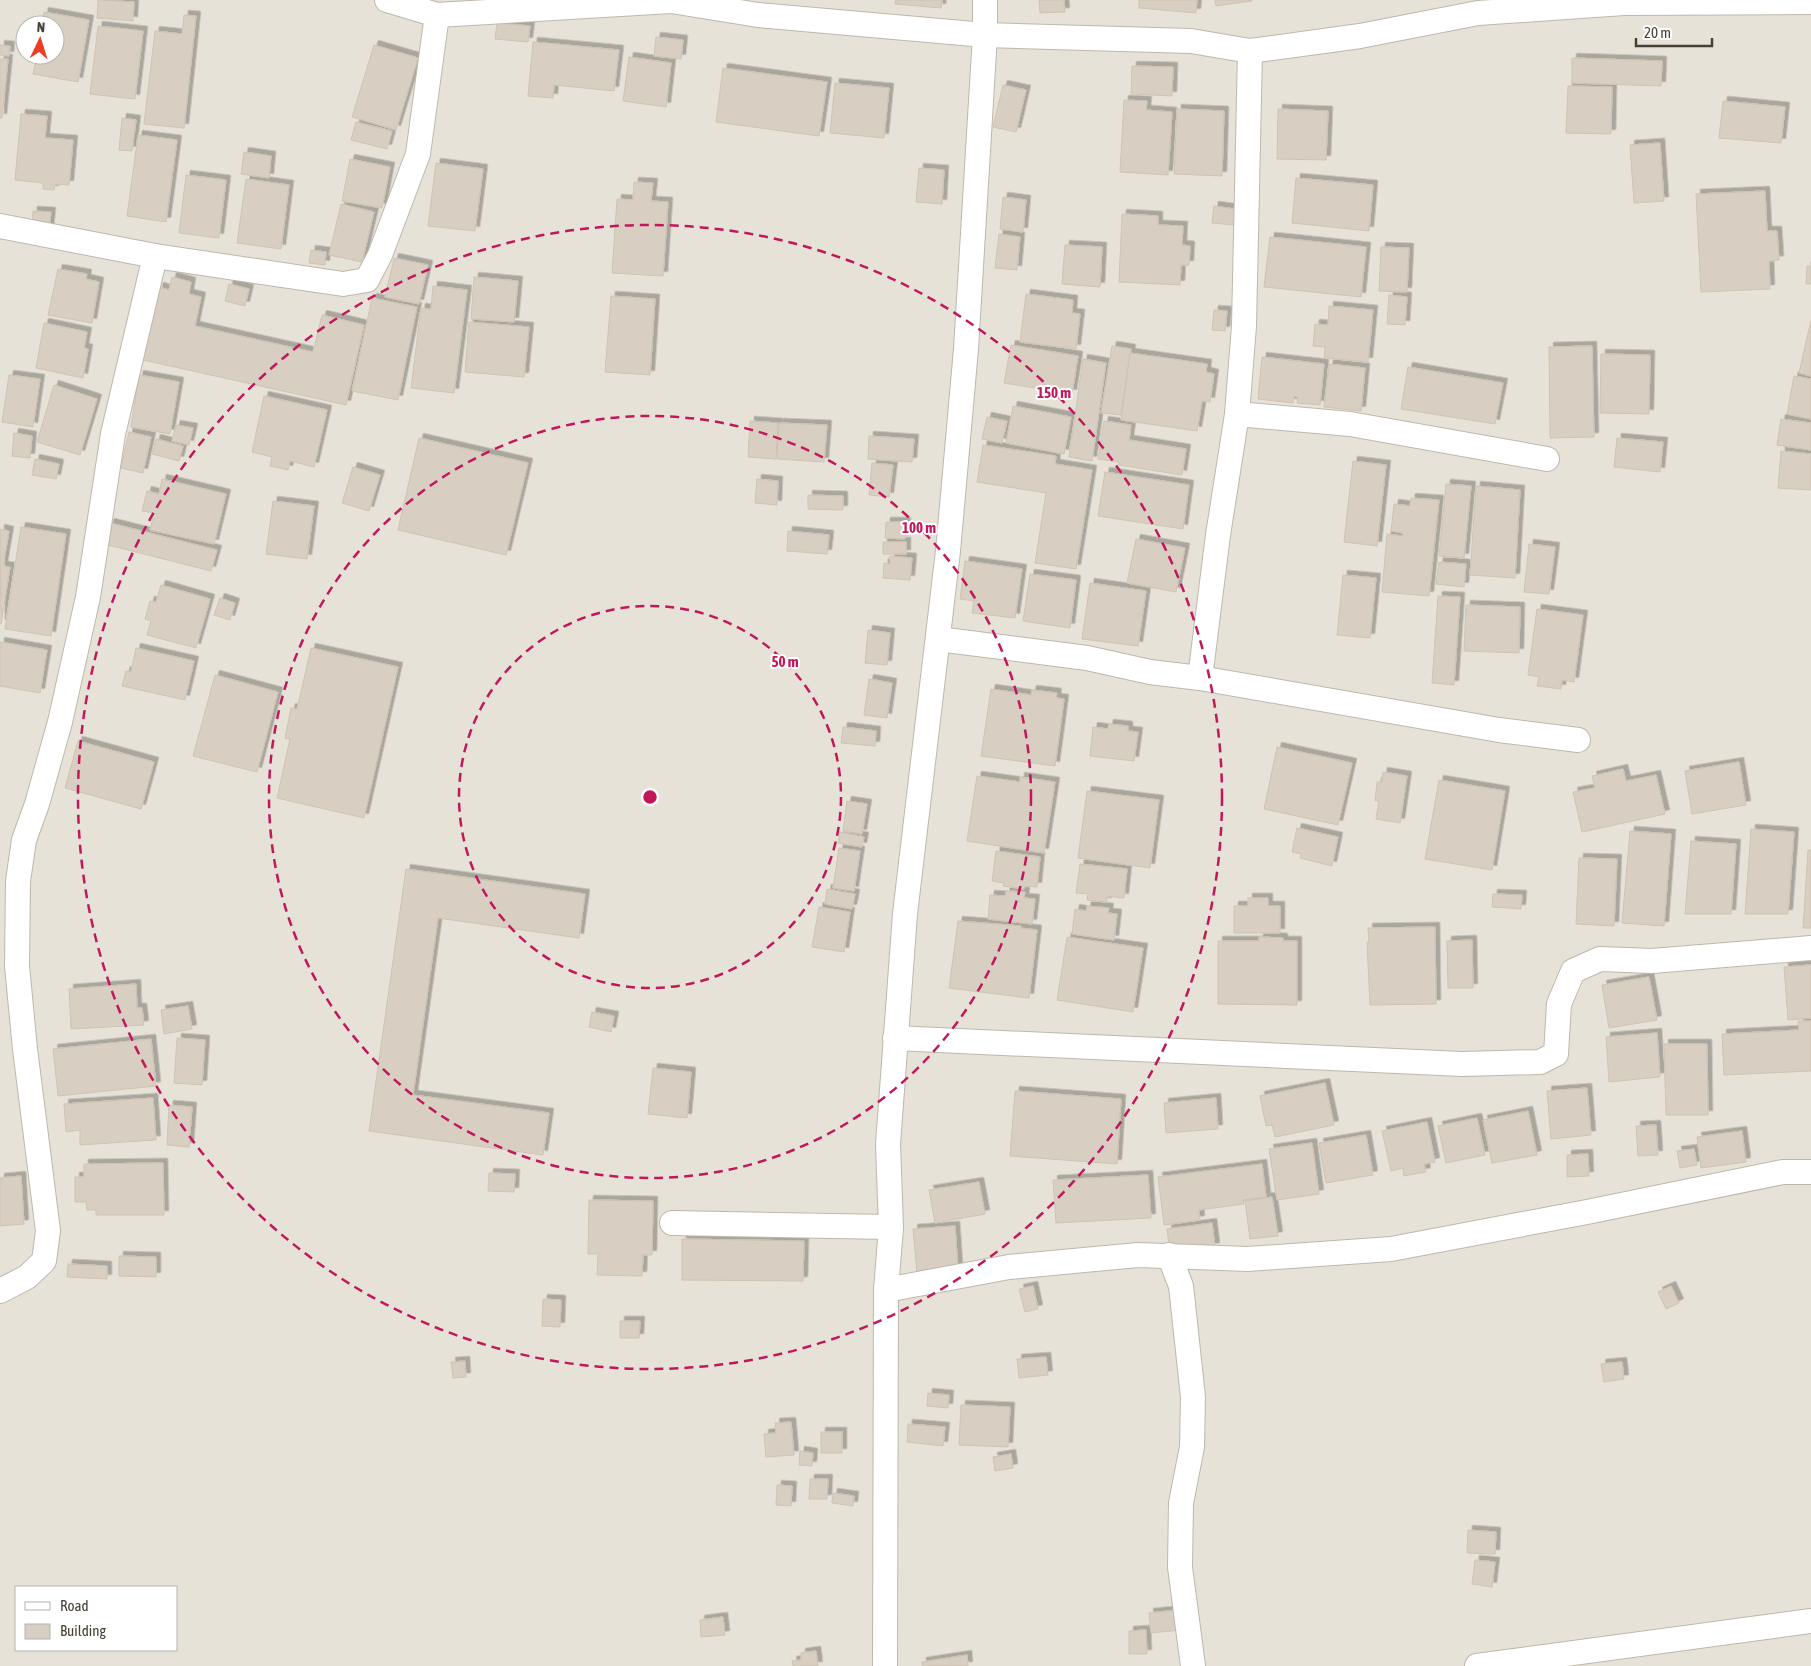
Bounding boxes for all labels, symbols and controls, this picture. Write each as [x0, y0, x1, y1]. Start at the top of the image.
north arrow [15, 15, 65, 65]
scale bar [1636, 15, 1712, 47]
text: N [36, 19, 46, 35]
text: 20 m [1644, 24, 1671, 41]
text: 150 m [1037, 384, 1071, 401]
text: 100 m [902, 519, 936, 536]
text: 50 m [772, 653, 799, 670]
centre of rings [641, 788, 659, 806]
legend [15, 1586, 178, 1651]
text: Road [60, 1597, 89, 1614]
text: Building [60, 1622, 106, 1639]

